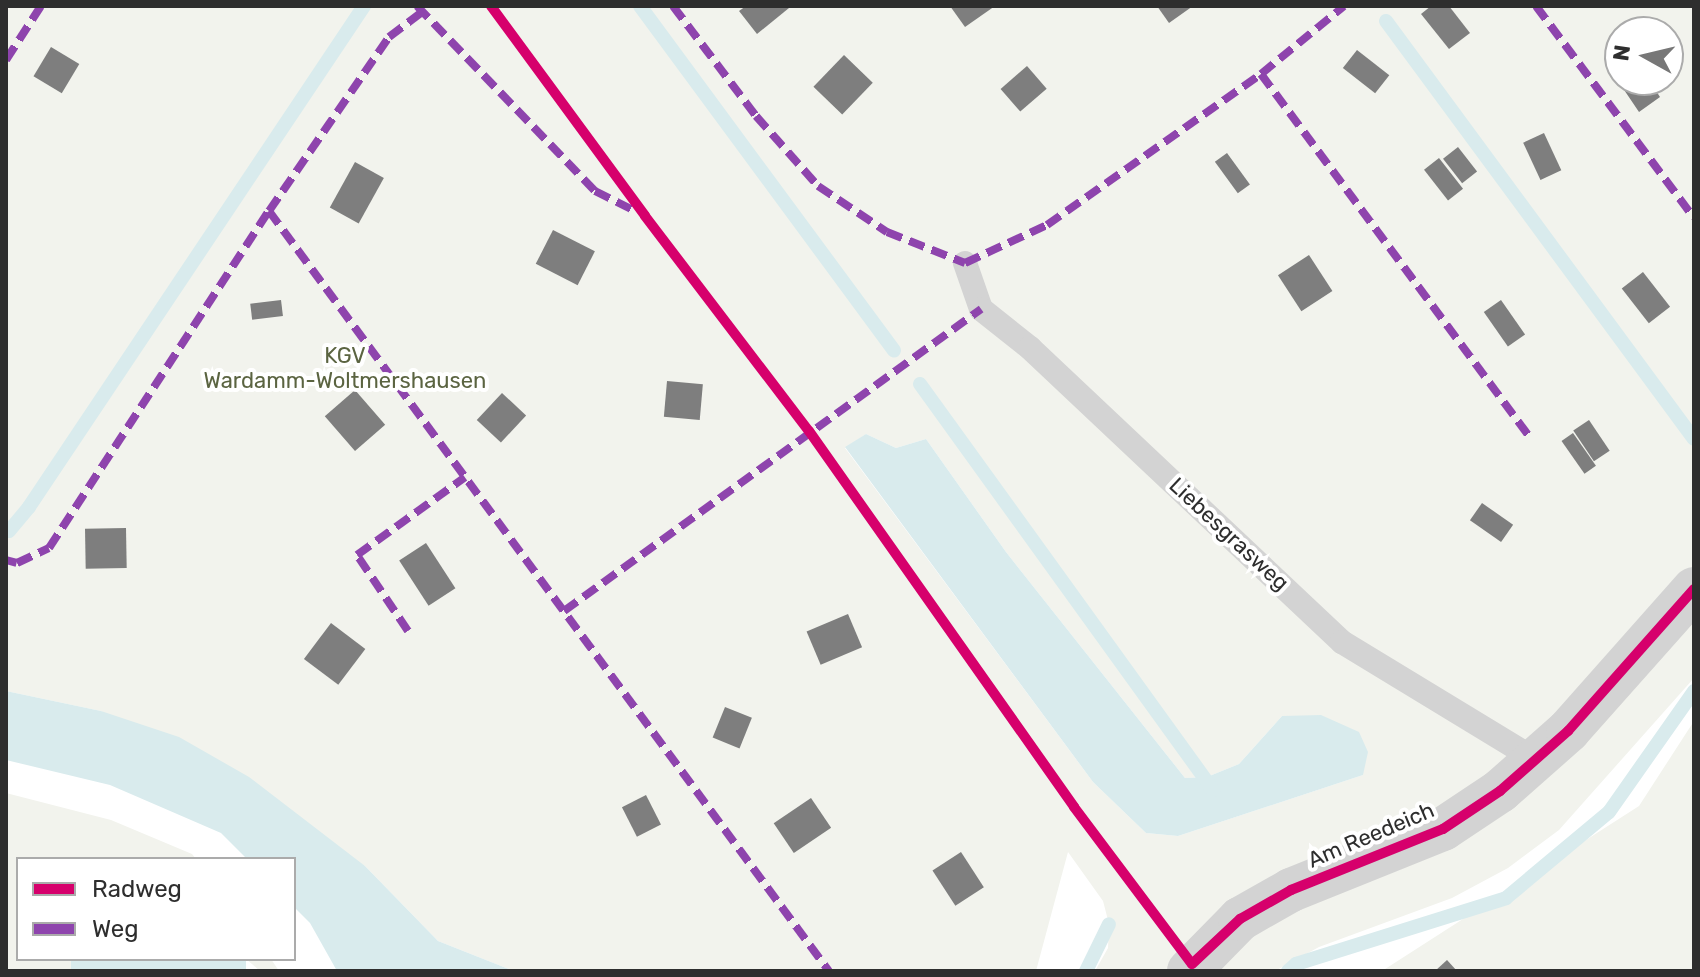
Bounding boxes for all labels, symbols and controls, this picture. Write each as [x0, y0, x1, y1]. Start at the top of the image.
north arrow [1604, 16, 1684, 96]
text: N [1607, 43, 1636, 63]
park label: KGV Wardamm-Woltmershausen [204, 342, 486, 394]
street label: Liebesgrasweg [1164, 472, 1294, 596]
street label: Am Reedeich [1304, 796, 1438, 874]
legend [16, 857, 296, 961]
text: Radweg [92, 875, 182, 903]
text: Weg [92, 915, 139, 943]

